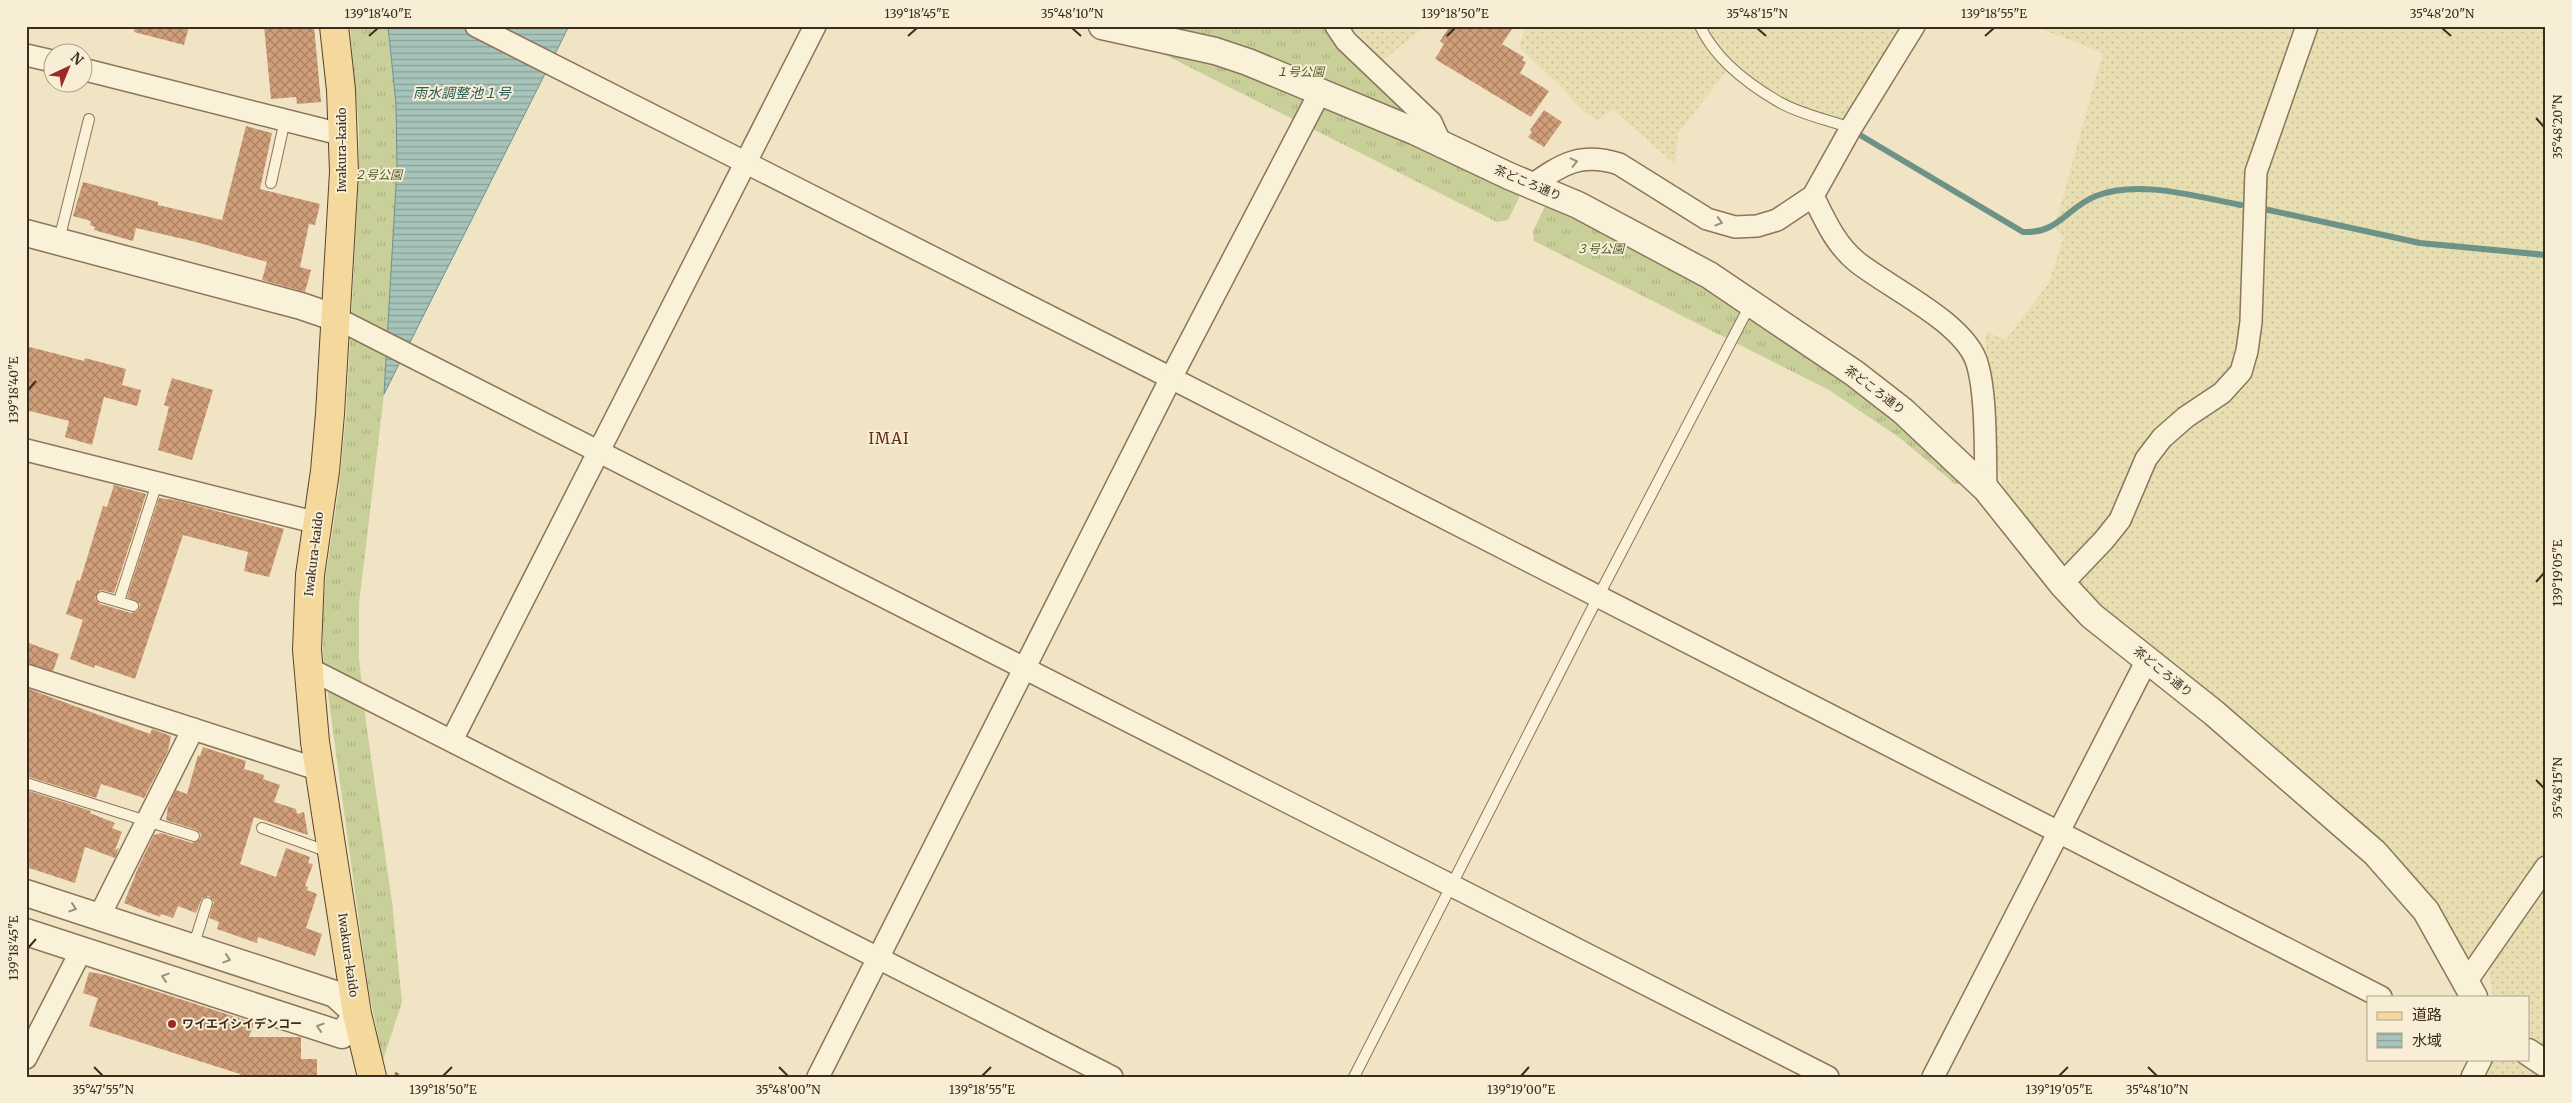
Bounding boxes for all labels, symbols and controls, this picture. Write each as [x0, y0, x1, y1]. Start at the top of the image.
text: 139°18'40"E [345, 6, 412, 21]
text: 139°18'45"E [885, 6, 950, 21]
text: 35°48'10"N [1041, 6, 1104, 21]
text: 139°18'50"E [1421, 6, 1489, 21]
text: 35°48'15"N [1726, 6, 1789, 21]
text: 139°18'55"E [1961, 6, 2027, 21]
text: 35°48'20"N [2410, 6, 2475, 21]
north arrow [42, 42, 92, 92]
text: N [67, 48, 87, 69]
park label: １号公園 [1276, 64, 1326, 79]
water label: 雨水調整池１号 [413, 84, 512, 102]
text: 35°48'20"N [2550, 94, 2565, 159]
street label: Iwakura-kaido [334, 108, 349, 192]
one-way arrow [1569, 157, 1578, 168]
street label: 茶どころ通り [1492, 162, 1564, 203]
park label: ２号公園 [354, 167, 404, 182]
one-way arrow [1714, 217, 1723, 227]
park label: ３号公園 [1576, 241, 1626, 256]
text: 139°18'40"E [6, 356, 21, 423]
street label: 茶どころ通り [1842, 362, 1908, 417]
district label: IMAI [868, 429, 910, 448]
street label: Iwakura-kaido [301, 511, 326, 597]
text: 139°19'05"E [2550, 539, 2565, 606]
street label: 茶どころ通り [2131, 643, 2196, 700]
text: 35°48'15"N [2550, 756, 2565, 819]
one-way arrow [68, 903, 76, 913]
street label: Iwakura-kaido [335, 912, 362, 998]
text: 139°18'45"E [6, 915, 21, 980]
one-way arrow [222, 953, 231, 963]
one-way arrow [162, 972, 170, 982]
legend [2367, 996, 2530, 1060]
text: 道路 [2412, 1005, 2442, 1024]
place label: ワイエイシイデンコー [182, 1016, 302, 1031]
marker: ワイエイシイデンコー [166, 1018, 178, 1030]
one-way arrow [316, 1023, 325, 1033]
text: 水域 [2412, 1031, 2442, 1050]
text: 35°47'55"N [72, 1082, 134, 1097]
text: 139°18'50"E [409, 1082, 477, 1097]
text: 35°48'00"N [755, 1082, 821, 1097]
text: 139°18'55"E [949, 1082, 1015, 1097]
text: 139°19'00"E [1487, 1082, 1555, 1097]
text: 139°19'05"E [2026, 1082, 2093, 1097]
text: 35°48'10"N [2126, 1082, 2189, 1097]

